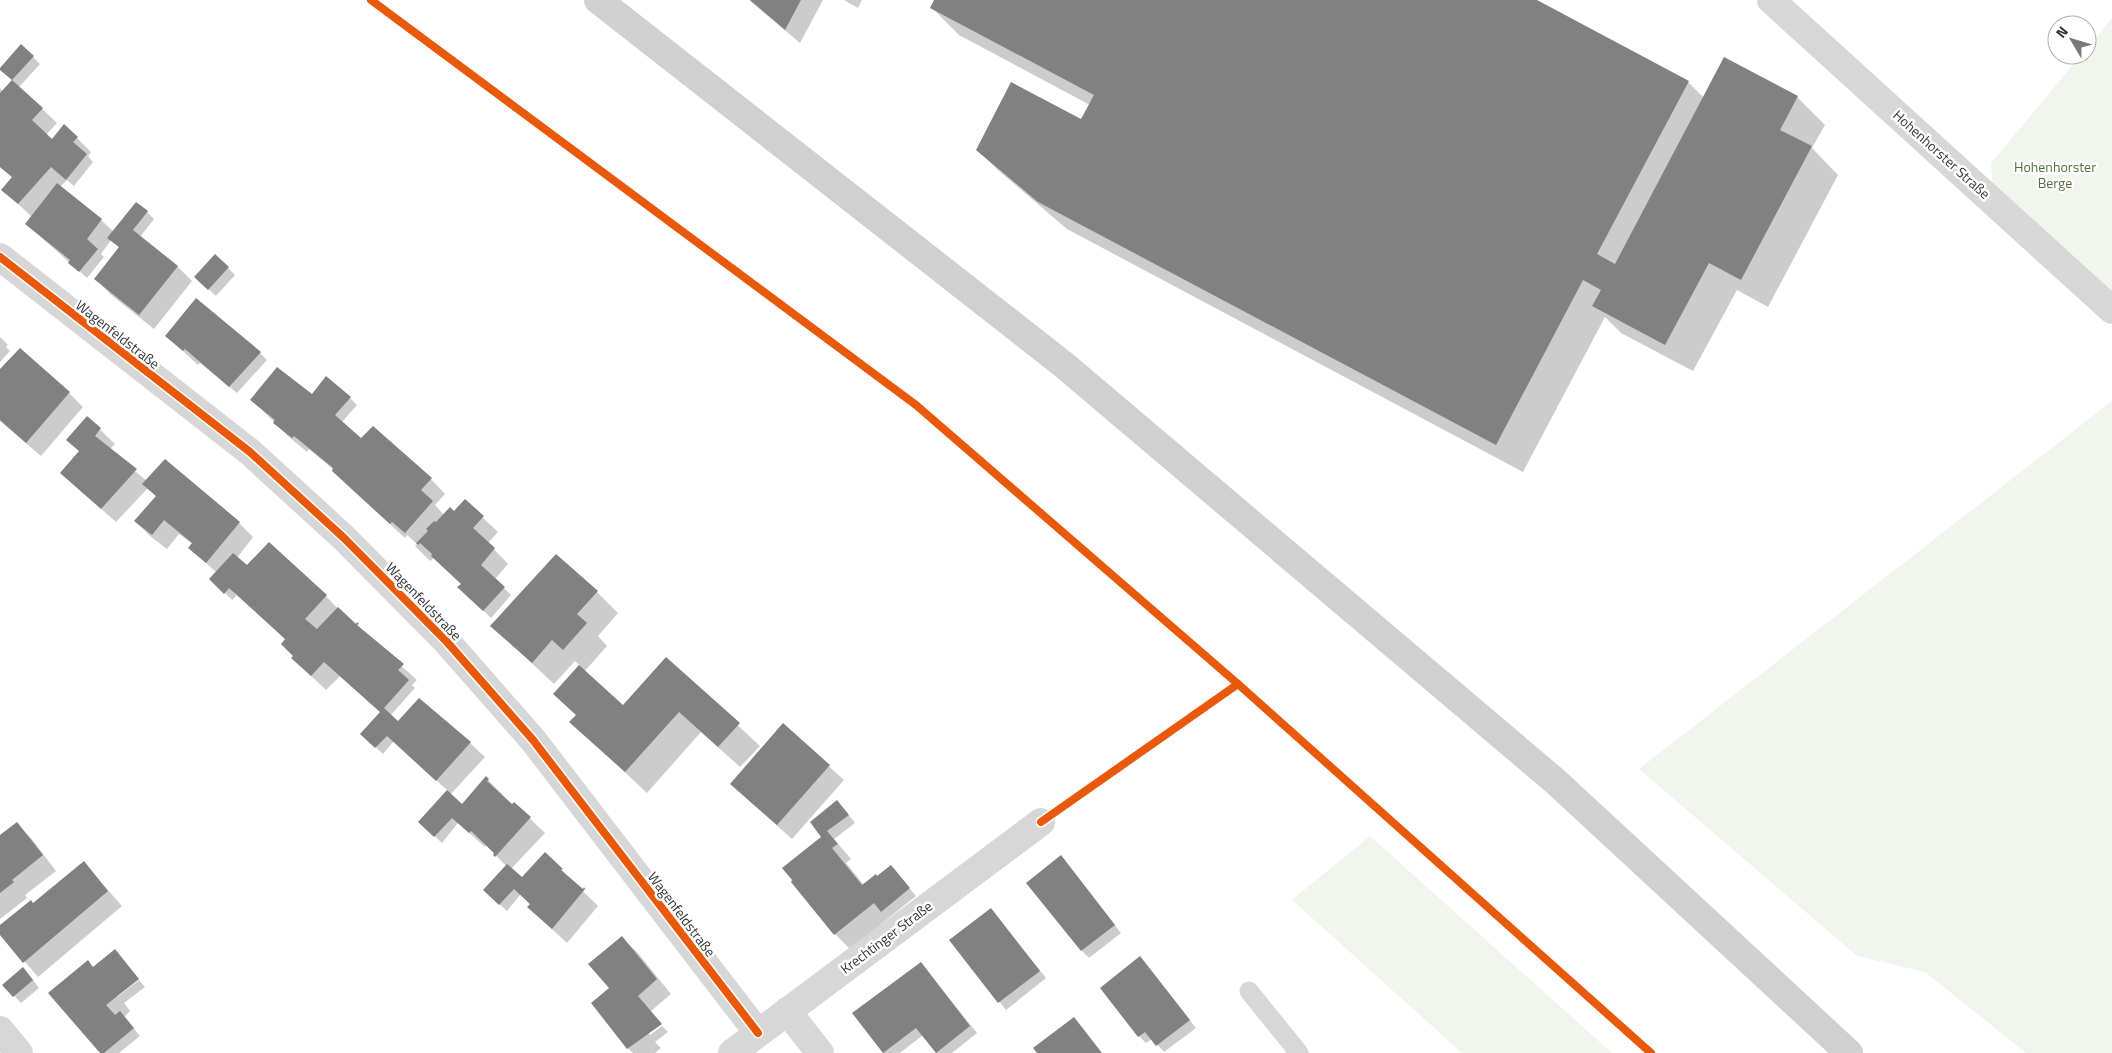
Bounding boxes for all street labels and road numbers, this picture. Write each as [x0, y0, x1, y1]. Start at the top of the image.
street label: Hohenhorster Straße [1889, 105, 1995, 203]
street label: Wagenfeldstraße [72, 294, 164, 374]
street label: Wagenfeldstraße [381, 557, 467, 645]
street label: Wagenfeldstraße [643, 867, 721, 961]
street label: Krechtinger Straße [836, 895, 936, 979]

